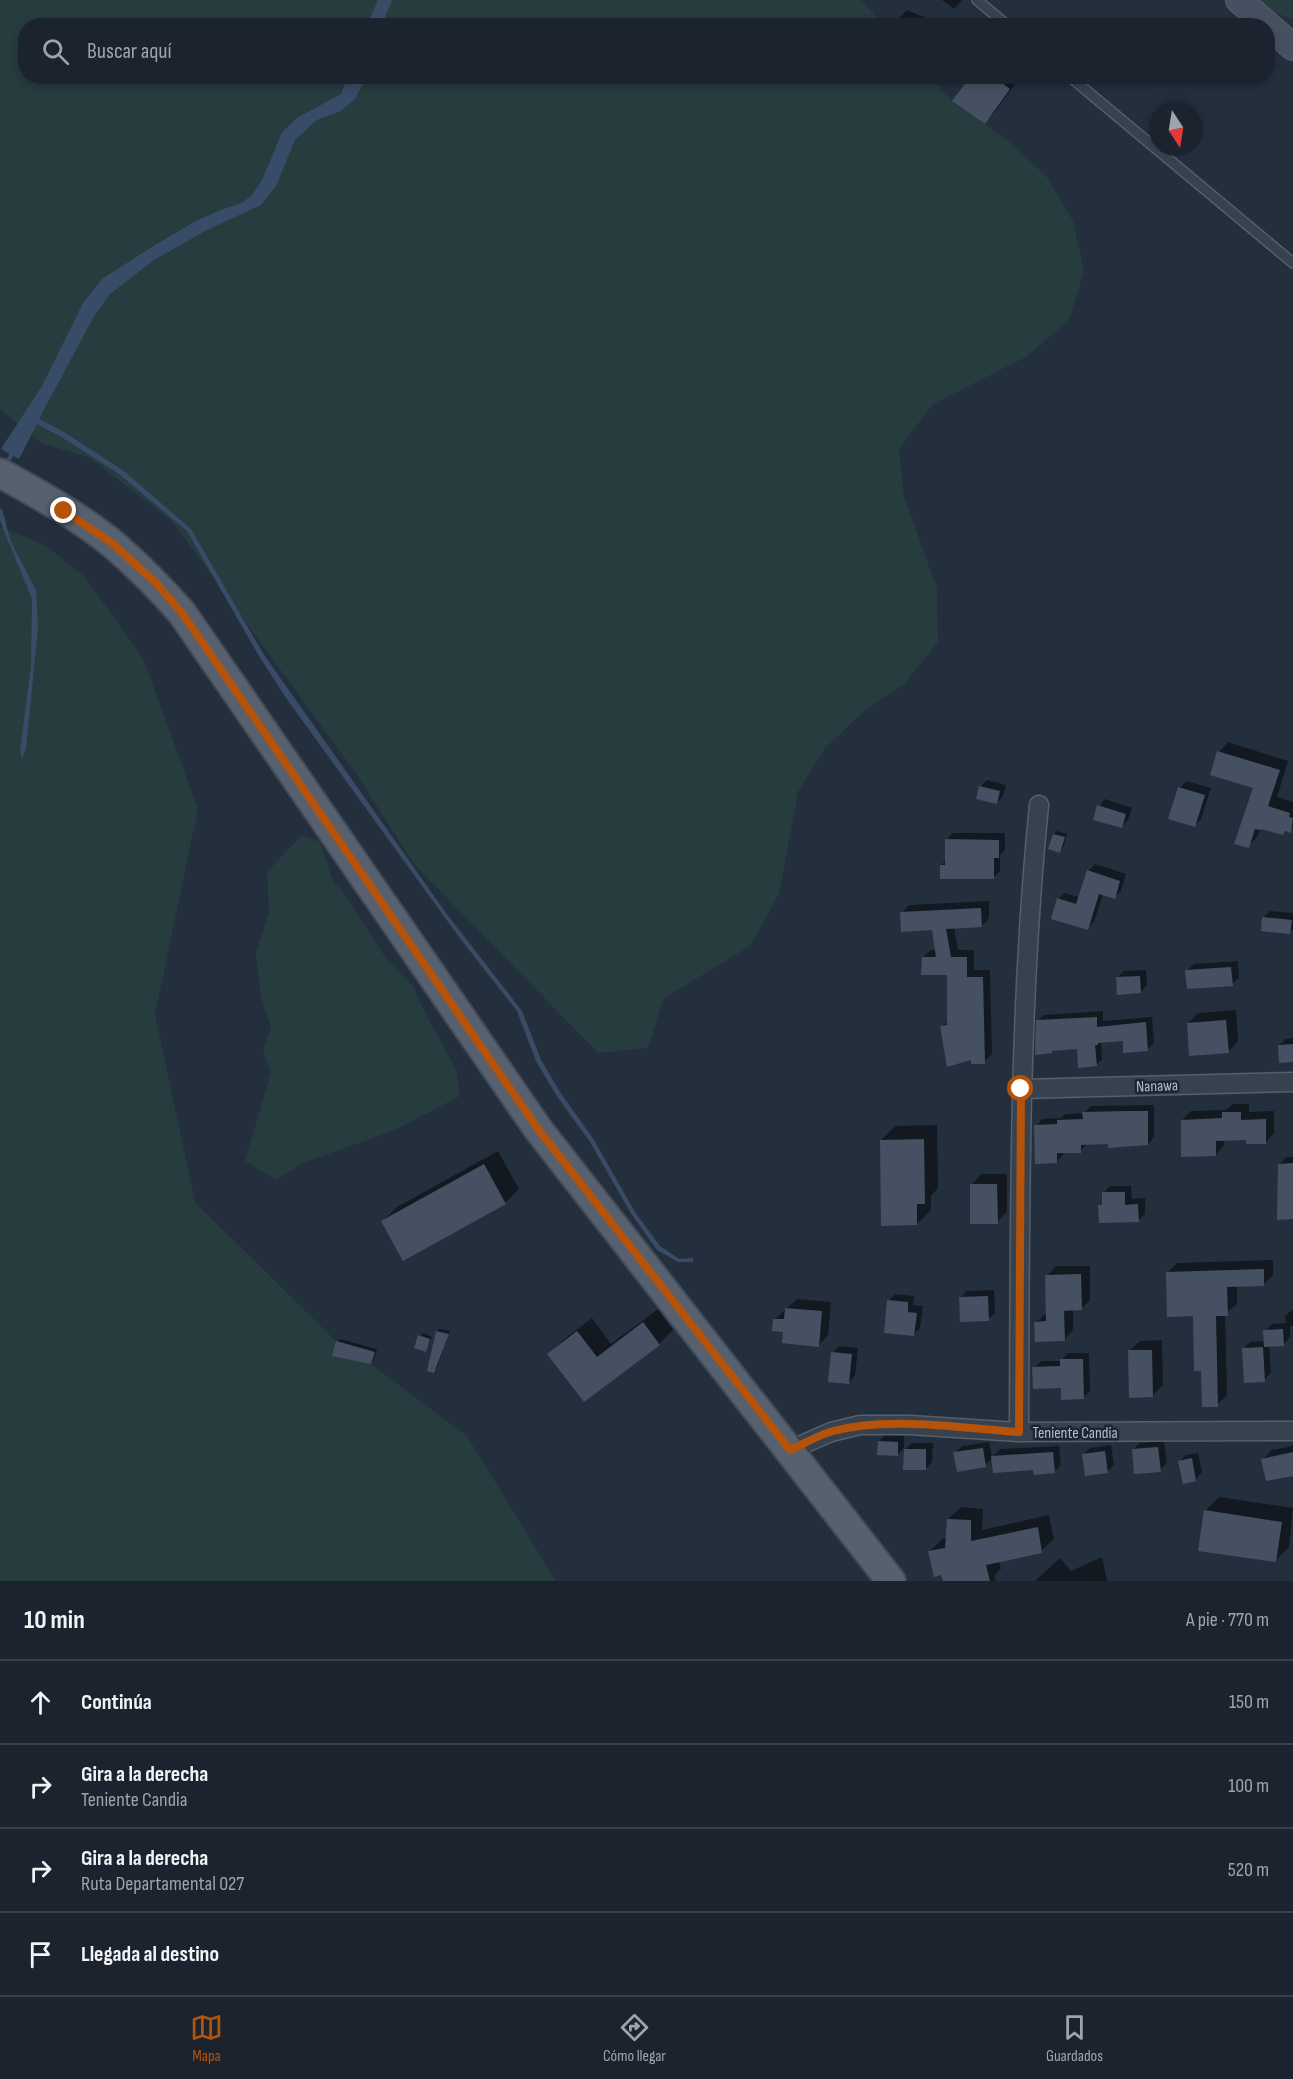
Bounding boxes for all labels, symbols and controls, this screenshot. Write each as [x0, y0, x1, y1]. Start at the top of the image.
search box [18, 18, 1275, 84]
icon: search [39, 35, 72, 68]
text: Buscar aquí [87, 38, 172, 65]
north arrow [1149, 102, 1203, 156]
route end [50, 497, 76, 523]
route start [1007, 1075, 1033, 1101]
street label: Nanawa [1136, 1076, 1178, 1097]
street label: Teniente Candia [1032, 1424, 1118, 1443]
text: 10 min [24, 1605, 85, 1636]
text: A pie · 770 m [1186, 1608, 1269, 1632]
icon: ahead [24, 1686, 57, 1719]
text: Continúa [81, 1689, 152, 1716]
text: 150 m [1229, 1690, 1269, 1714]
text: Gira a la derecha [81, 1761, 208, 1788]
icon: right [24, 1770, 57, 1803]
text: 100 m [1228, 1774, 1269, 1798]
text: Teniente Candia [81, 1788, 187, 1812]
text: Gira a la derecha [81, 1845, 208, 1872]
icon: right [24, 1854, 57, 1887]
text: 520 m [1228, 1858, 1269, 1882]
text: Ruta Departamental 027 [81, 1872, 244, 1896]
icon: arrive [24, 1938, 57, 1971]
text: Llegada al destino [81, 1941, 219, 1968]
tab: Mapa [190, 2011, 223, 2066]
tab: Cómo llegar [603, 2011, 666, 2066]
tab: Guardados [1046, 2011, 1103, 2066]

